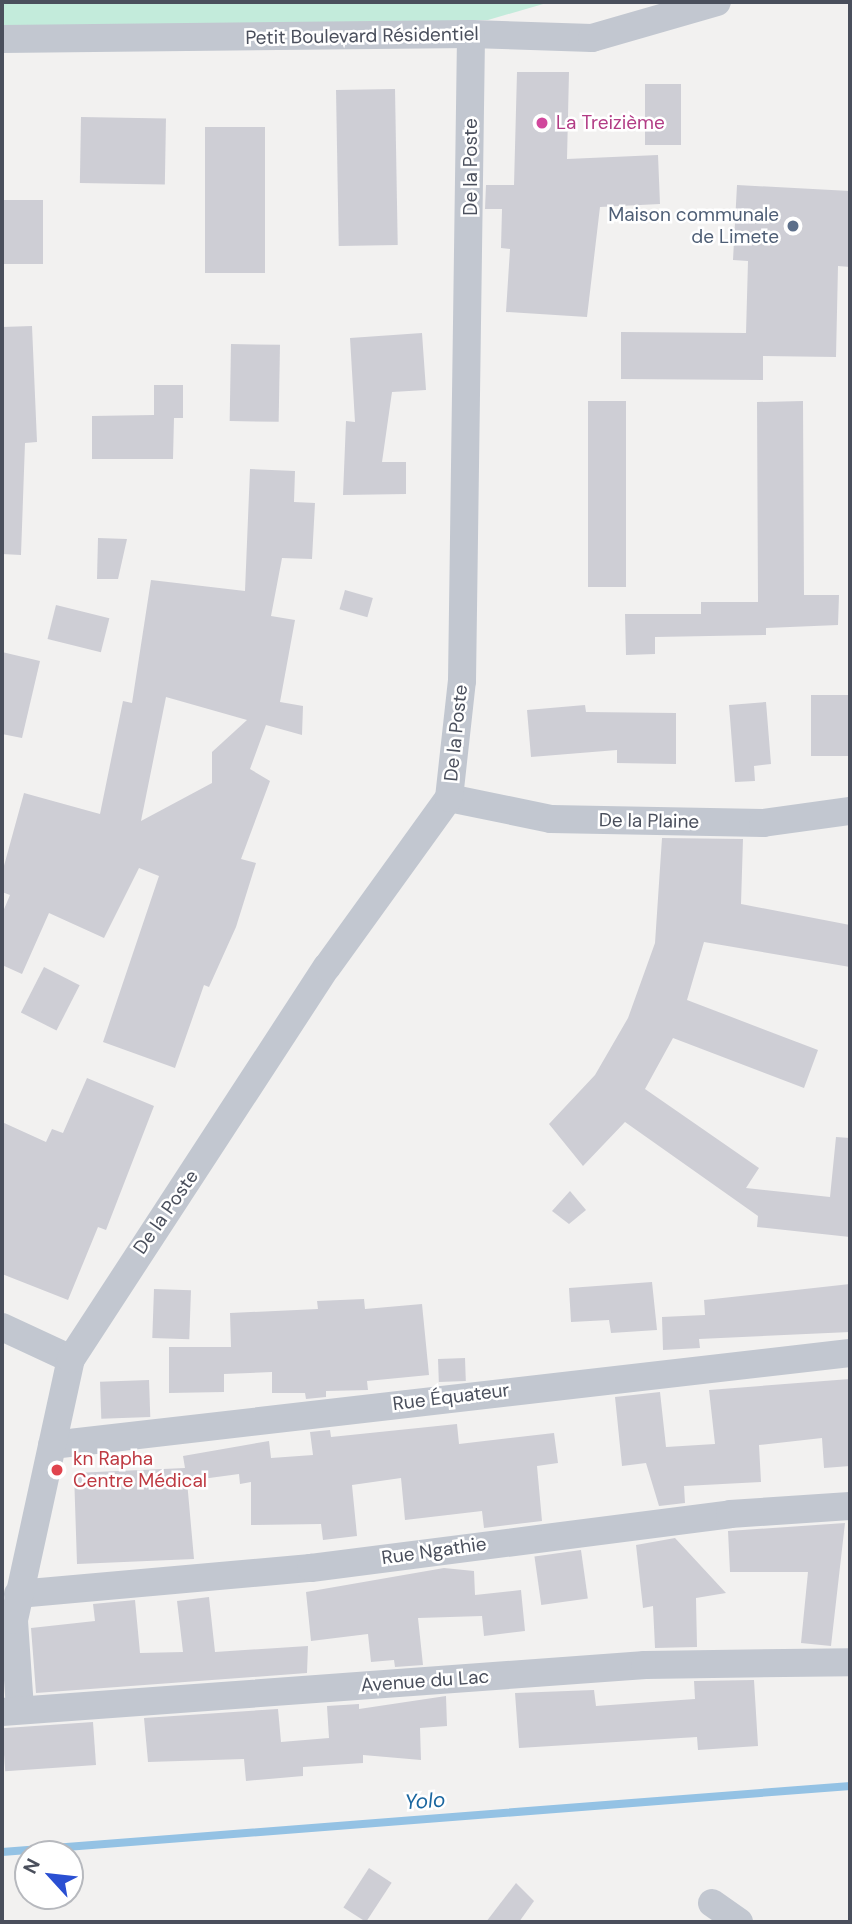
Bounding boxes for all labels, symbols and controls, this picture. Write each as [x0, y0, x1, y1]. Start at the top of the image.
street label: Petit Boulevard Résidentiel [245, 23, 479, 49]
place label: La Treizième [556, 112, 665, 134]
marker: La Treizième [534, 115, 550, 131]
street label: De la Poste [460, 118, 482, 216]
place label: Maison communale de Limete [608, 204, 779, 248]
marker: Maison communale de Limete [785, 218, 801, 234]
street label: De la Poste [440, 683, 472, 783]
street label: De la Plaine [599, 809, 699, 833]
street label: De la Poste [129, 1166, 203, 1258]
street label: Rue Équateur [391, 1379, 511, 1415]
place label: kn Rapha Centre Médical [73, 1448, 207, 1492]
marker: kn Rapha Centre Médical [47, 1460, 67, 1480]
street label: Rue Ngathie [380, 1532, 488, 1570]
street label: Avenue du Lac [360, 1665, 490, 1697]
water label: Yolo [404, 1787, 446, 1815]
north arrow [14, 1840, 84, 1910]
text: N [17, 1854, 46, 1878]

